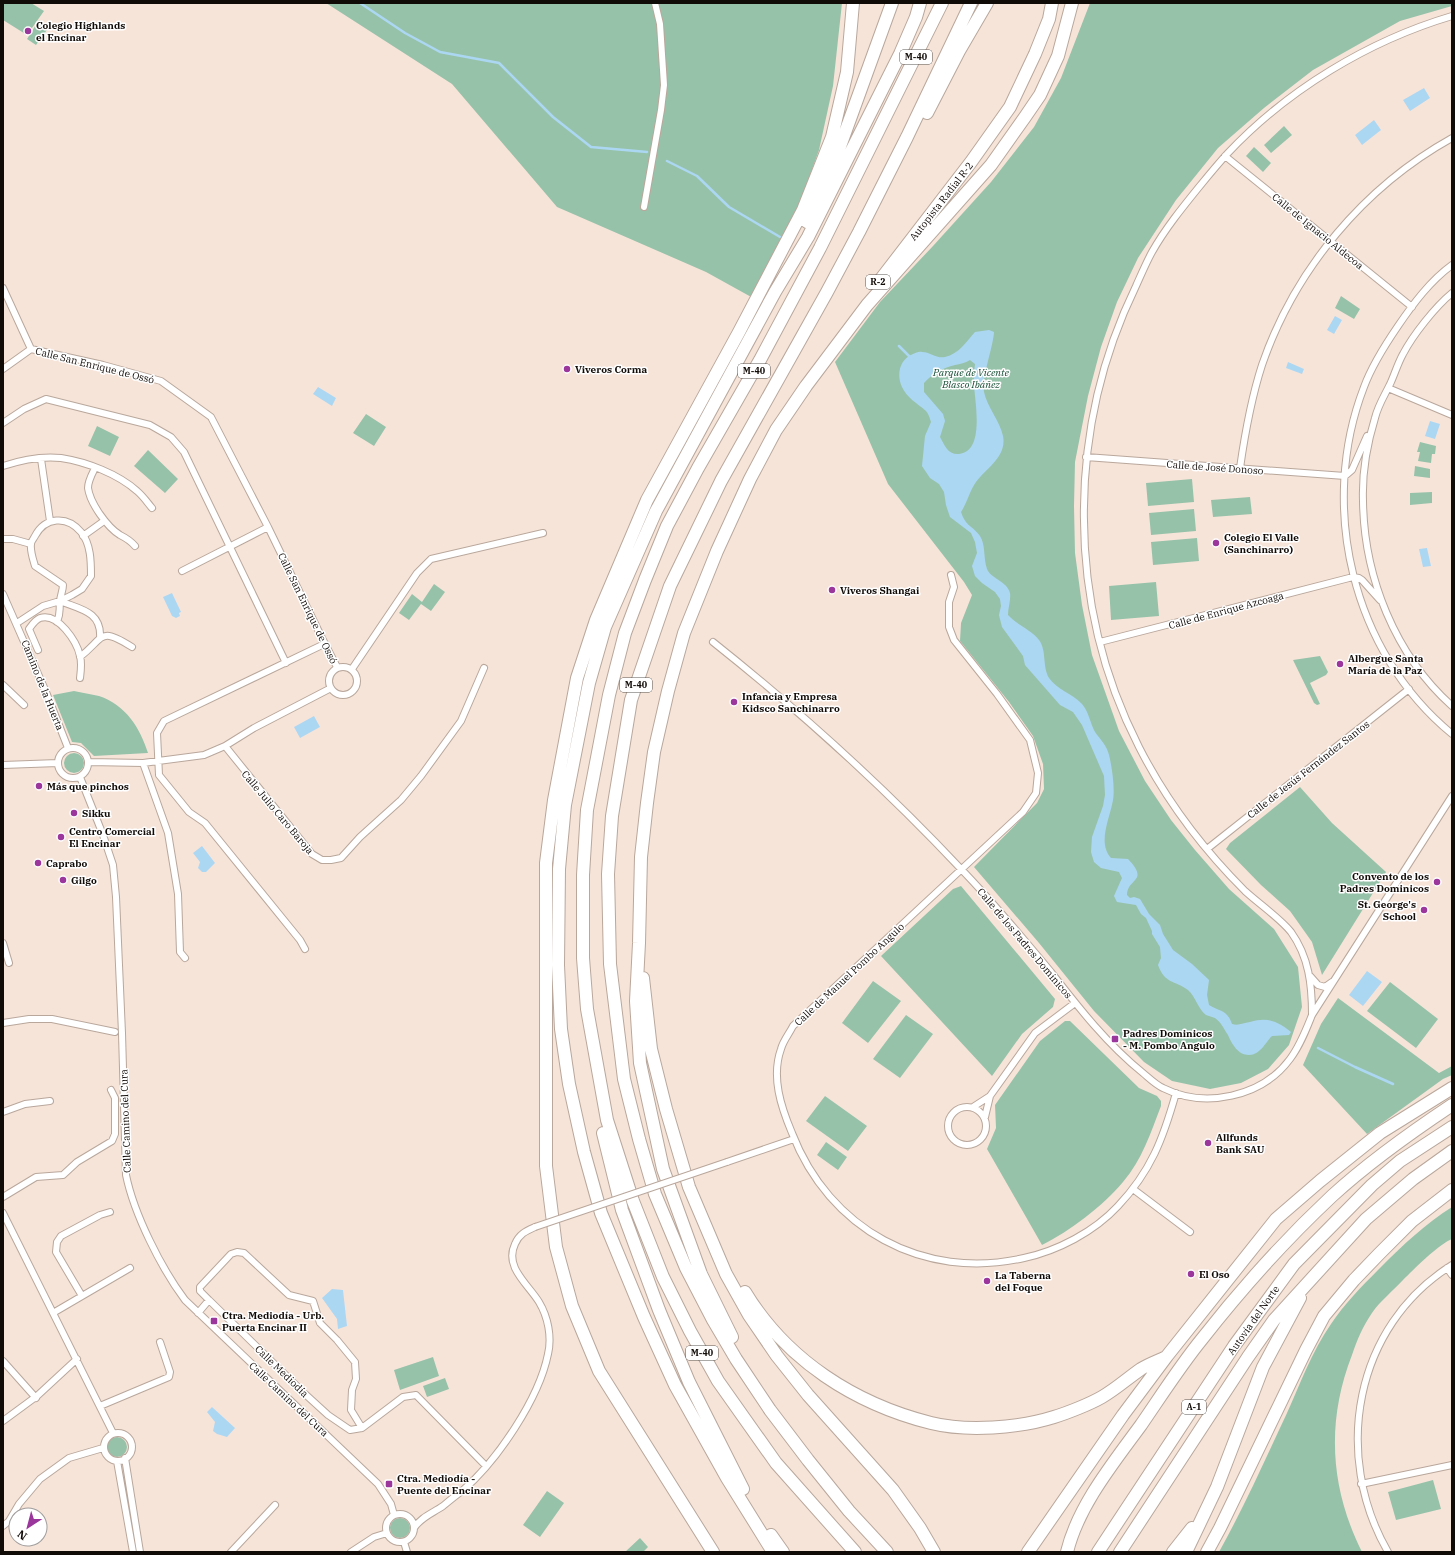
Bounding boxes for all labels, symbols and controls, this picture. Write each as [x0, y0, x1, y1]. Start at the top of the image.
place label: Colegio Highlands el Encinar [36, 19, 125, 44]
marker: Colegio Highlands el Encinar [23, 26, 33, 36]
road number: M-40 [900, 50, 932, 64]
street label: Autopista Radial R-2 [907, 159, 976, 243]
street label: Calle de Ignacio Aldecoa [1269, 191, 1366, 273]
road number: R-2 [866, 275, 890, 289]
street label: Calle San Enrique de Ossó [34, 344, 156, 387]
place label: Viveros Corma [575, 363, 647, 376]
marker: Viveros Corma [562, 364, 572, 374]
road number: M-40 [738, 364, 770, 378]
park label: Parque de Vicente Blasco Ibáñez [932, 366, 1010, 391]
street label: Calle de José Donoso [1166, 458, 1264, 477]
place label: Colegio El Valle (Sanchinarro) [1224, 531, 1299, 556]
marker: Colegio El Valle (Sanchinarro) [1211, 538, 1221, 548]
street label: Calle San Enrique de Ossó [275, 551, 340, 666]
place label: Viveros Shangai [840, 584, 920, 597]
marker: Viveros Shangai [827, 585, 837, 595]
street label: Calle de Enrique Azcoaga [1167, 589, 1286, 632]
street label: Camino de la Huerta [18, 638, 67, 733]
place label: Albergue Santa María de la Paz [1348, 652, 1424, 677]
marker: Albergue Santa María de la Paz [1335, 659, 1345, 669]
road number: M-40 [620, 678, 652, 692]
place label: Infancia y Empresa Kidsco Sanchinarro [742, 690, 840, 715]
marker: Infancia y Empresa Kidsco Sanchinarro [729, 697, 739, 707]
street label: Calle de Jesús Fernández Santos [1244, 717, 1372, 821]
street label: Calle Julio Caro Baroja [239, 768, 317, 857]
place label: Más que pinchos [47, 780, 129, 793]
marker: Más que pinchos [34, 781, 44, 791]
place label: Sikku [82, 807, 111, 820]
marker: Sikku [69, 808, 79, 818]
place label: Centro Comercial El Encinar [69, 825, 155, 850]
marker: Centro Comercial El Encinar [56, 832, 66, 842]
place label: Caprabo [46, 857, 88, 870]
marker: Caprabo [33, 858, 43, 868]
place label: Convento de los Padres Dominicos [1340, 870, 1429, 895]
place label: Gilgo [71, 874, 97, 887]
marker: Gilgo [58, 875, 68, 885]
marker: Convento de los Padres Dominicos [1432, 877, 1442, 887]
street label: Calle de los Padres Dominicos [975, 885, 1075, 1001]
place label: St. George's School [1358, 898, 1416, 923]
marker: St. George's School [1419, 905, 1429, 915]
street label: Calle de Manuel Pombo Angulo [792, 920, 907, 1029]
place label: Padres Dominicos - M. Pombo Angulo [1123, 1027, 1215, 1052]
marker: Padres Dominicos - M. Pombo Angulo [1110, 1034, 1120, 1044]
street label: Calle Camino del Cura [117, 1068, 134, 1173]
place label: Allfunds Bank SAU [1216, 1131, 1265, 1156]
marker: Allfunds Bank SAU [1203, 1138, 1213, 1148]
place label: El Oso [1199, 1268, 1230, 1281]
place label: La Taberna del Foque [995, 1269, 1051, 1294]
marker: El Oso [1186, 1269, 1196, 1279]
marker: La Taberna del Foque [982, 1276, 992, 1286]
street label: Autovía del Norte [1225, 1283, 1282, 1357]
place label: Ctra. Mediodía - Urb. Puerta Encinar II [222, 1309, 324, 1334]
marker: Ctra. Mediodía - Urb. Puerta Encinar II [209, 1316, 219, 1326]
street label: Calle Mediodía [252, 1343, 312, 1401]
road number: M-40 [686, 1346, 718, 1360]
street label: Calle Camino del Cura [246, 1359, 331, 1440]
road number: A-1 [1182, 1400, 1206, 1414]
place label: Ctra. Mediodía - Puente del Encinar [397, 1472, 491, 1497]
marker: Ctra. Mediodía - Puente del Encinar [384, 1479, 394, 1489]
north arrow [8, 1507, 48, 1547]
text: N [14, 1527, 30, 1543]

